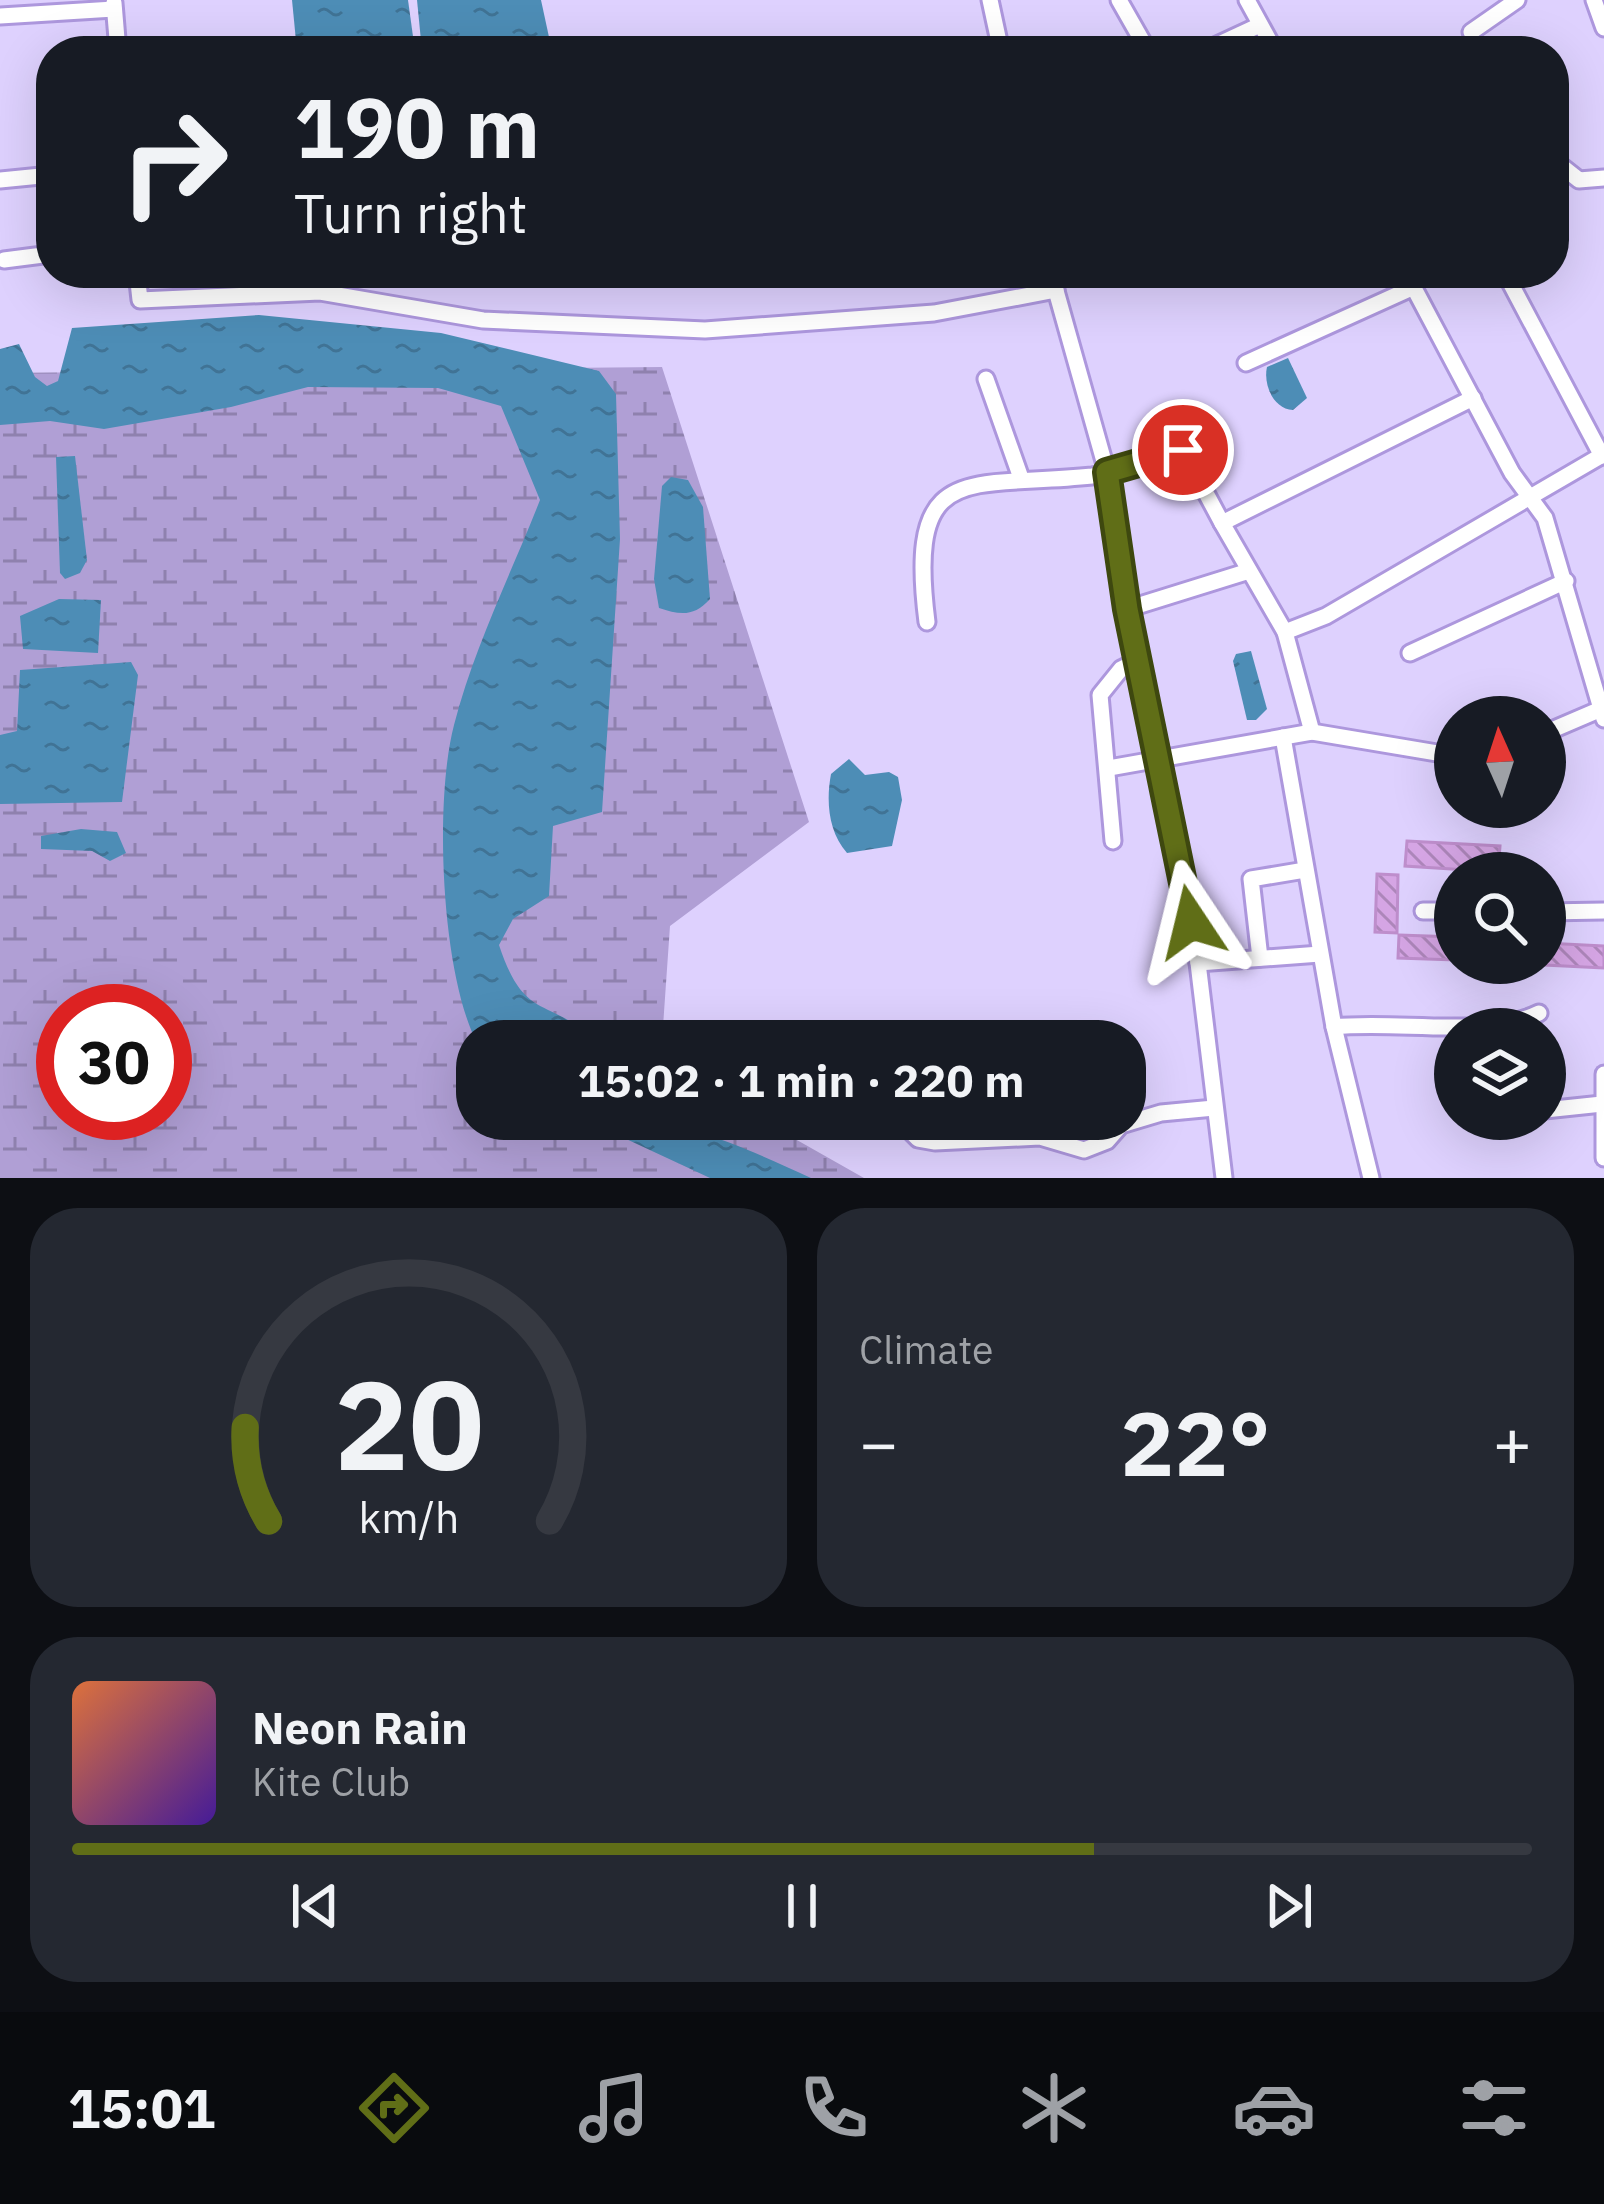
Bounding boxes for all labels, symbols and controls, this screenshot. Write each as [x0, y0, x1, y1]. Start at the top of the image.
text: 190 m [294, 72, 540, 181]
icon: right [96, 84, 252, 240]
text: Turn right [294, 178, 528, 248]
pin [1132, 399, 1234, 501]
icon: arrive [1150, 417, 1216, 483]
north arrow [1434, 696, 1566, 828]
map controls [1434, 696, 1566, 1140]
button: search [1434, 852, 1566, 984]
position arrow [1128, 859, 1254, 985]
speed limit sign: 30 [36, 984, 192, 1140]
button: layers [1434, 1008, 1566, 1140]
text: 15:02 · 1 min · 220 m [578, 1051, 1024, 1109]
text: Climate [859, 1324, 993, 1375]
text: 20 [334, 1342, 483, 1504]
text: 22° [1120, 1384, 1271, 1501]
text: − [859, 1399, 899, 1485]
text: + [1492, 1399, 1532, 1485]
text: km/h [358, 1488, 459, 1544]
text: Neon Rain [252, 1698, 468, 1756]
text: Kite Club [252, 1756, 410, 1807]
icon: previous [282, 1873, 348, 1939]
icon: pause [769, 1873, 835, 1939]
icon: next [1256, 1873, 1322, 1939]
icon: directions [352, 2066, 436, 2150]
icon: music [572, 2066, 656, 2150]
icon: phone [792, 2066, 876, 2150]
icon: climate [1012, 2066, 1096, 2150]
icon: car [1232, 2066, 1316, 2150]
icon: filters [1452, 2066, 1536, 2150]
text: 15:01 [68, 2073, 215, 2143]

